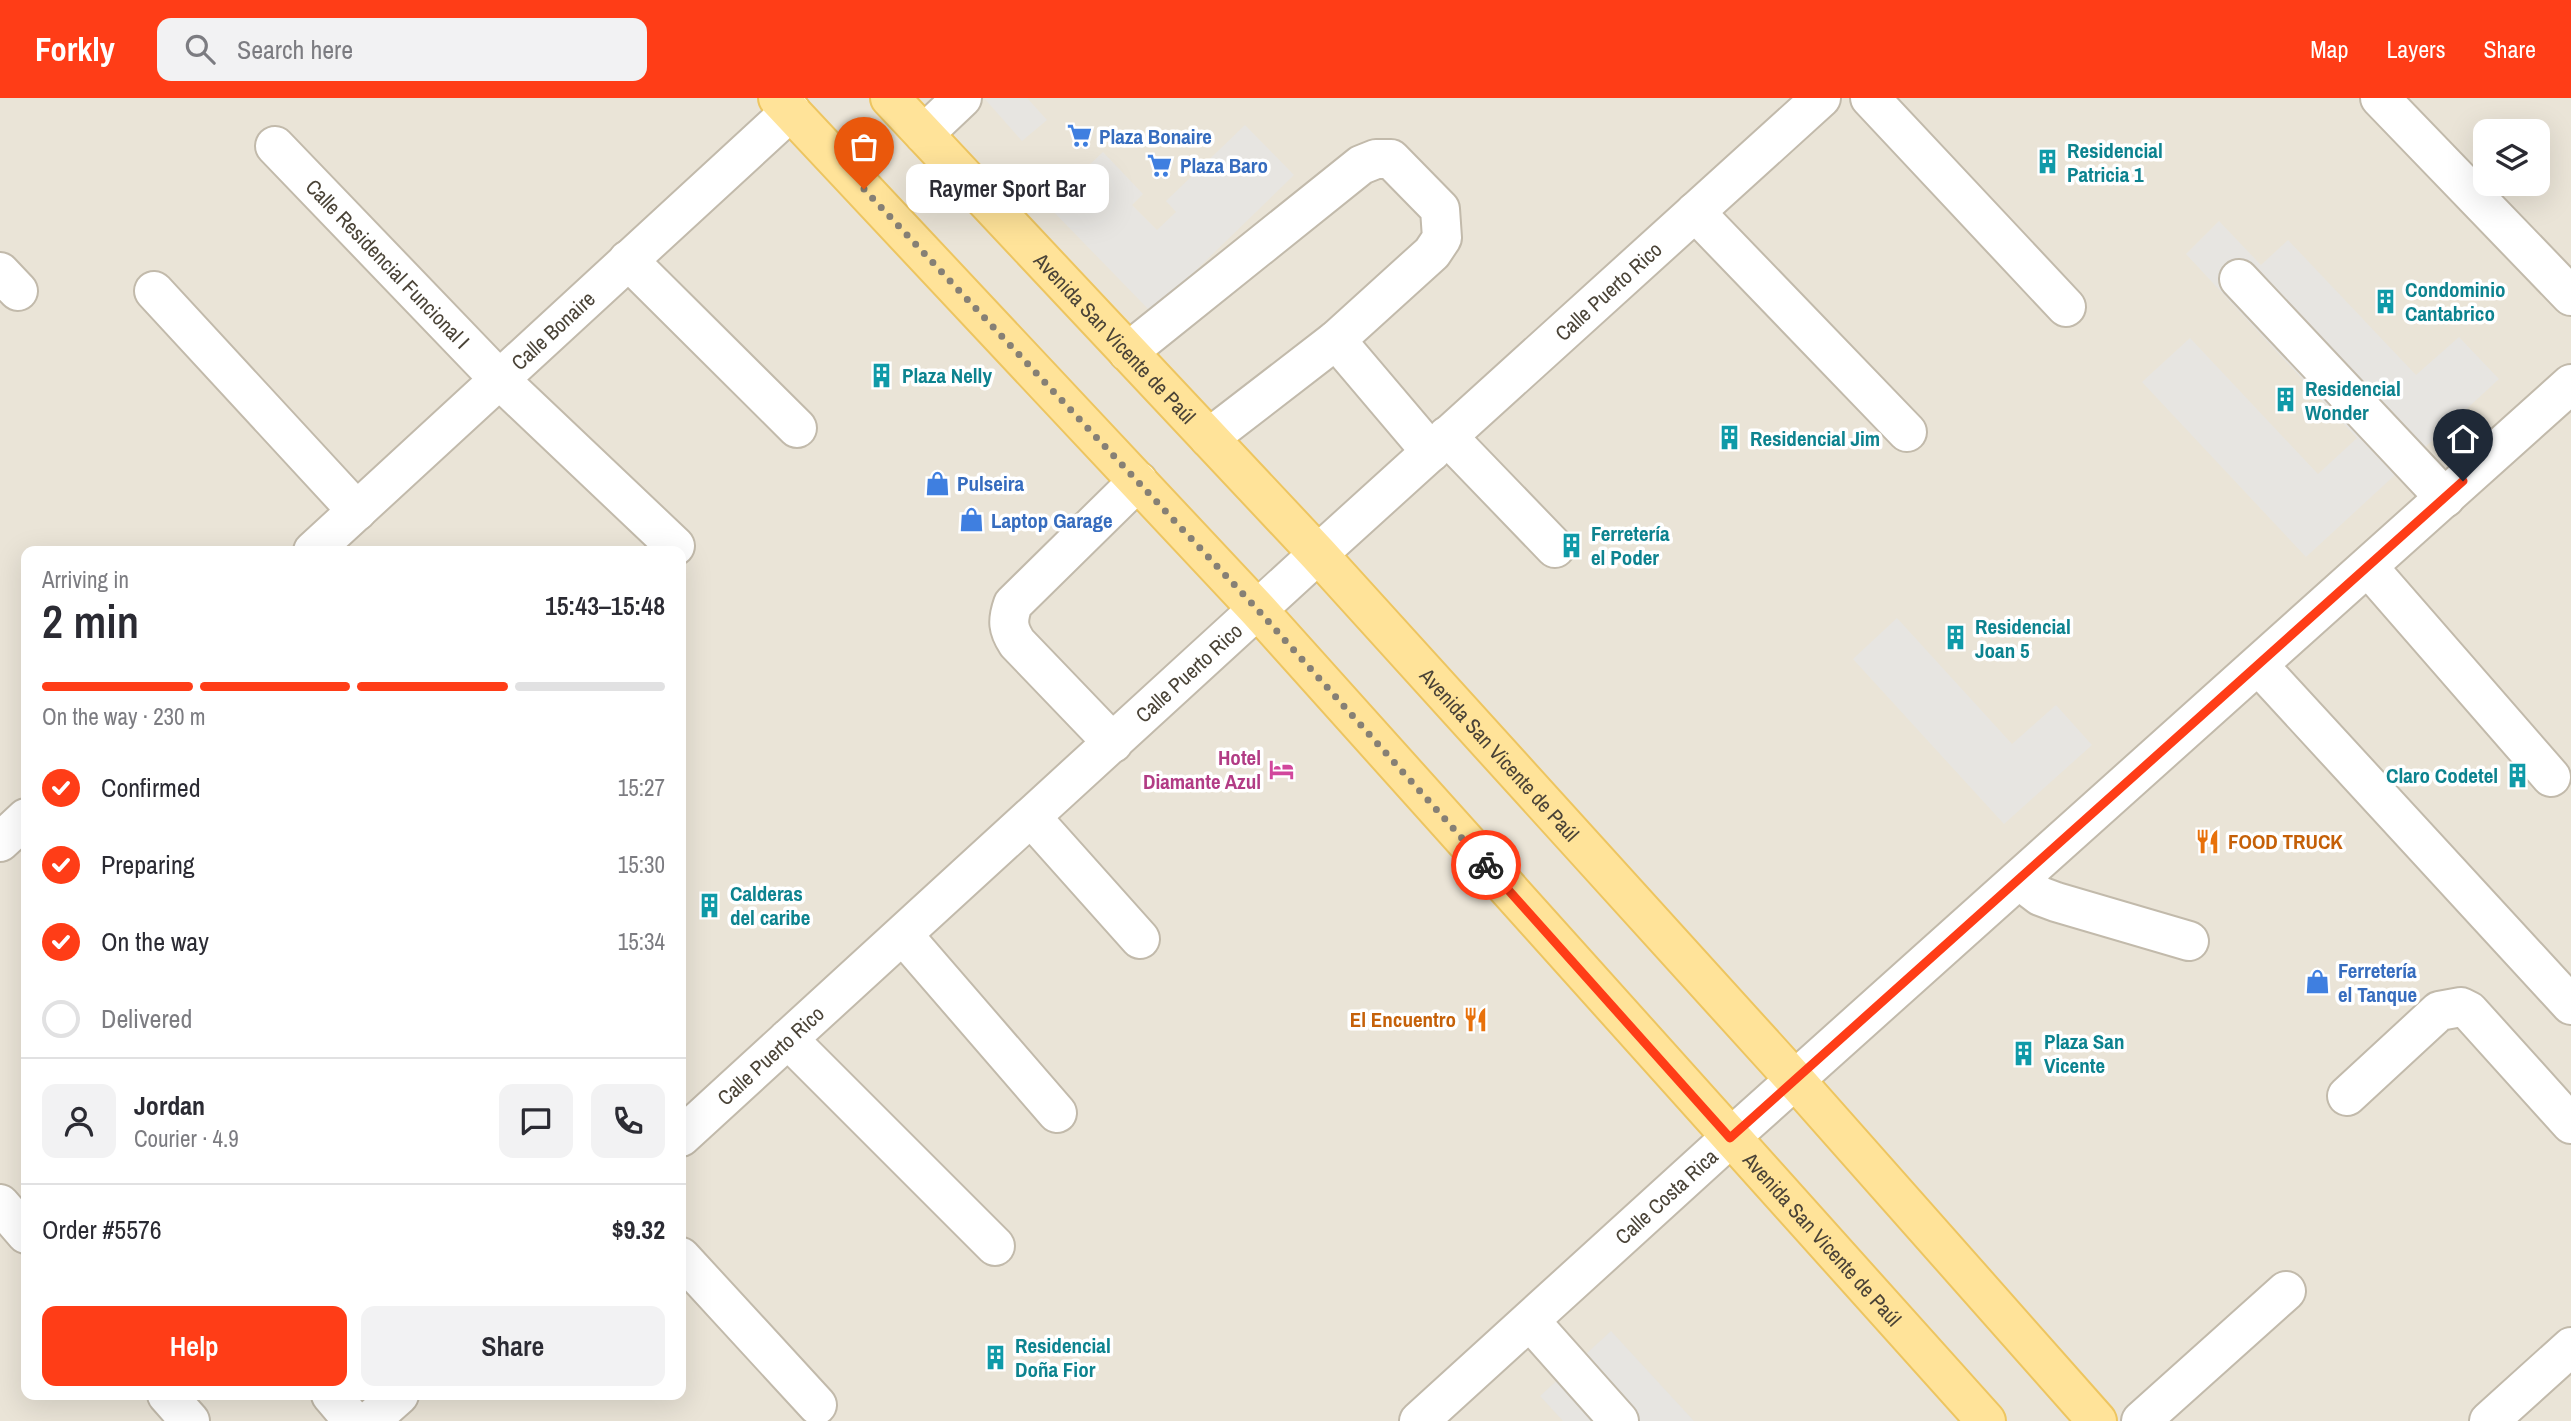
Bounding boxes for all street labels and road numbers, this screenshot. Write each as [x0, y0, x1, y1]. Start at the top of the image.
street label: Calle Residencial Funcional I [300, 172, 476, 355]
street label: Calle Puerto Rico [1548, 235, 1668, 347]
street label: Avenida San Vicente de Paúl [1027, 245, 1203, 430]
street label: Calle Bonaire [505, 284, 601, 376]
street label: Calle Puerto Rico [1129, 616, 1248, 729]
street label: Avenida San Vicente de Paúl [1413, 661, 1586, 847]
street label: Calle Puerto Rico [711, 999, 830, 1112]
street label: Calle Costa Rica [1608, 1142, 1724, 1250]
street label: Avenida San Vicente de Paúl [1736, 1145, 1908, 1332]

